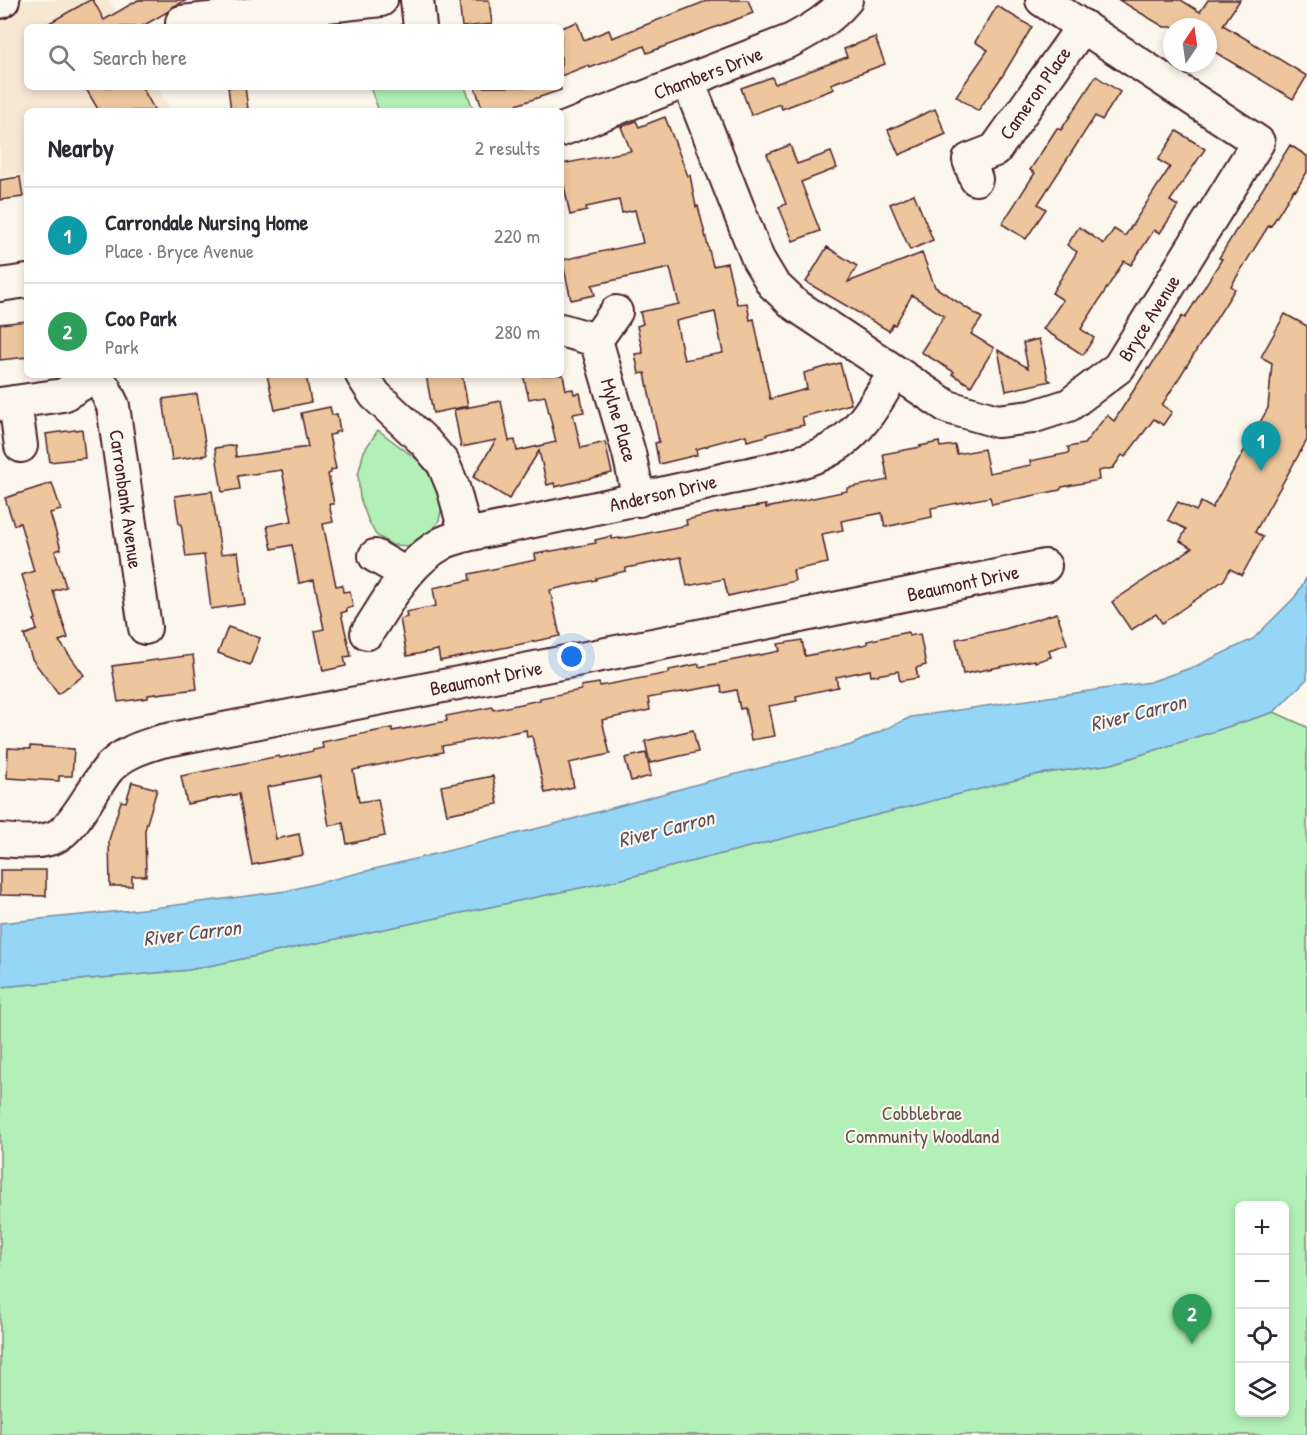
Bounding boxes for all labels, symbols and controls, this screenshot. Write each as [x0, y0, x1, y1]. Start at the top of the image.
north arrow [1163, 18, 1217, 72]
search box [24, 24, 564, 90]
street label: Chambers Drive [649, 39, 766, 106]
icon: search [45, 41, 78, 74]
street label: Cameron Place [992, 41, 1077, 145]
text: Search here [93, 42, 187, 72]
text: Nearby [48, 130, 114, 165]
text: 2 results [475, 134, 540, 161]
text: Carrondale Nursing Home [105, 207, 308, 237]
text: 1 [64, 222, 71, 249]
text: 220 m [494, 222, 540, 249]
text: Place · Bryce Avenue [105, 237, 254, 264]
street label: Bryce Avenue [1111, 269, 1186, 366]
text: Coo Park [105, 303, 177, 333]
text: 2 [63, 318, 72, 345]
text: 280 m [495, 318, 540, 345]
text: Park [105, 333, 138, 360]
street label: Mylne Place [595, 375, 644, 465]
pin: 1 [1242, 422, 1280, 471]
street label: Carronbank Avenue [103, 428, 150, 570]
street label: Anderson Drive [607, 467, 719, 518]
street label: Beaumont Drive [904, 557, 1021, 608]
your location [557, 642, 586, 671]
street label: Beaumont Drive [427, 653, 544, 702]
water label: River Carron [1087, 686, 1190, 738]
water label: River Carron [615, 802, 718, 854]
water label: River Carron [142, 912, 244, 953]
park label: Cobblebrae Community Woodland [845, 1099, 999, 1149]
map controls [1235, 1201, 1289, 1417]
button: + [1235, 1201, 1289, 1255]
button: − [1235, 1255, 1289, 1309]
pin: 2 [1172, 1294, 1212, 1344]
button: locate [1235, 1309, 1289, 1363]
button: layers [1235, 1363, 1289, 1417]

